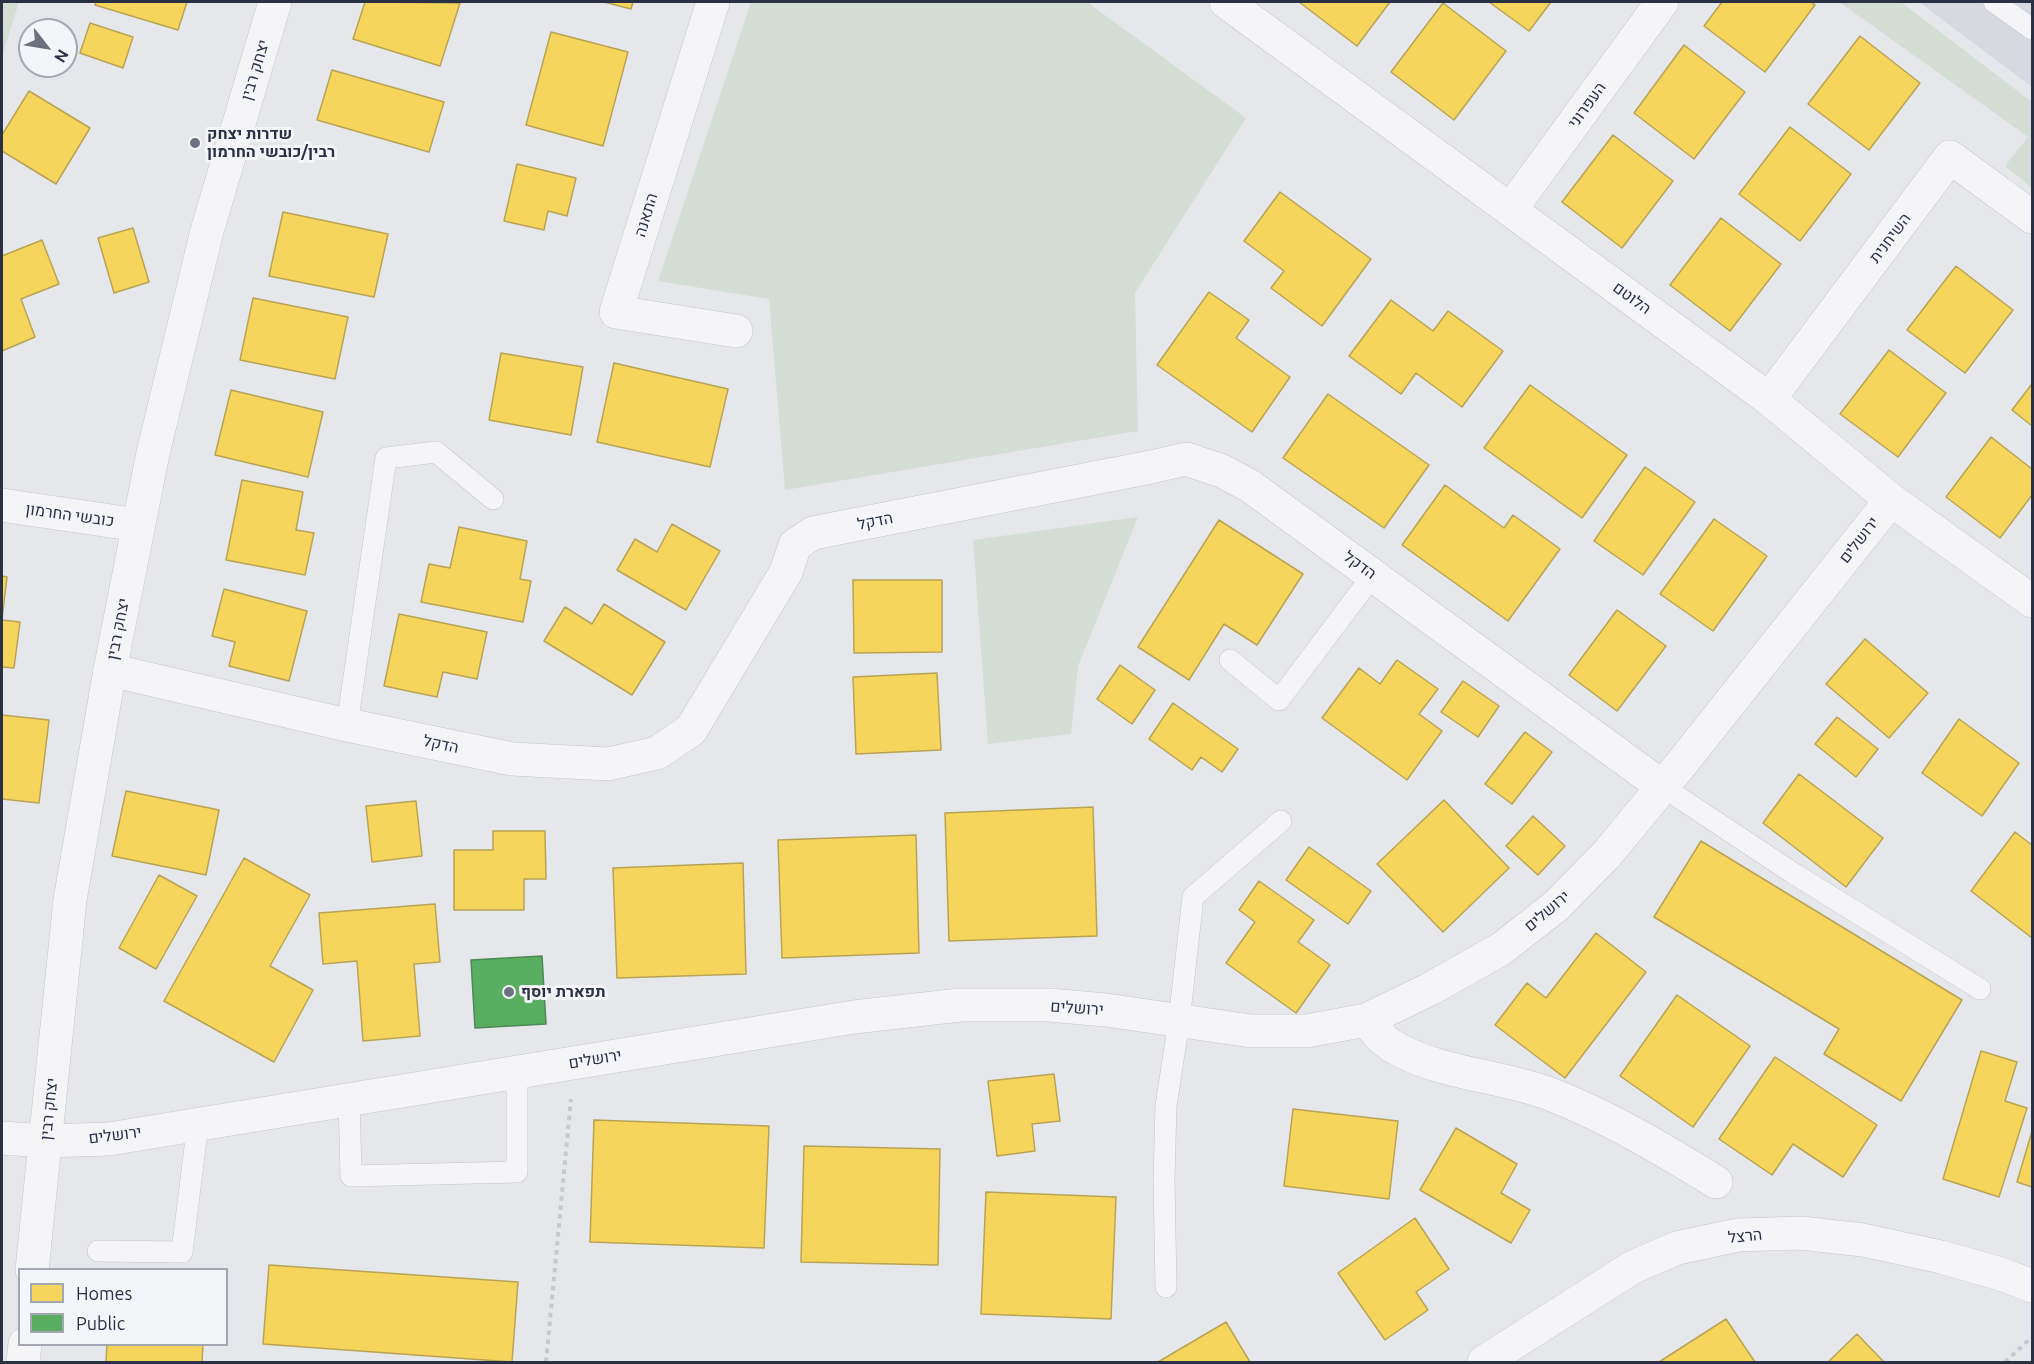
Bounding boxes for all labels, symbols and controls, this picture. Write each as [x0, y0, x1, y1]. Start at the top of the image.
north arrow [18, 18, 78, 78]
street label: יצחק רבין [237, 37, 273, 103]
text: N [51, 46, 73, 66]
street label: העפרוני [1564, 78, 1610, 132]
place label: שדרות יצחק רבין/כובשי החרמון [207, 124, 335, 162]
marker: שדרות יצחק רבין/כובשי החרמון [188, 136, 202, 150]
street label: התאנה [630, 191, 662, 239]
street label: השיחנית [1865, 209, 1915, 267]
street label: הלוטם [1609, 278, 1655, 318]
street label: כובשי החרמון [24, 499, 116, 531]
street label: הדקל [856, 508, 894, 534]
street label: ירושלים [1835, 513, 1883, 567]
street label: הדקל [1340, 547, 1380, 583]
street label: יצחק רבין [103, 596, 133, 662]
street label: הדקל [421, 731, 461, 757]
street label: ירושלים [1520, 887, 1574, 935]
place label: תפארת יוסף [521, 982, 605, 1002]
marker: תפארת יוסף [502, 985, 516, 999]
street label: ירושלים [1050, 997, 1104, 1019]
street label: ירושלים [567, 1045, 623, 1073]
street label: יצחק רבין [36, 1077, 62, 1141]
street label: ירושלים [87, 1122, 143, 1148]
street label: הרצל [1727, 1225, 1763, 1247]
legend [18, 1268, 228, 1346]
text: Homes [76, 1283, 132, 1303]
text: Public [76, 1313, 125, 1333]

